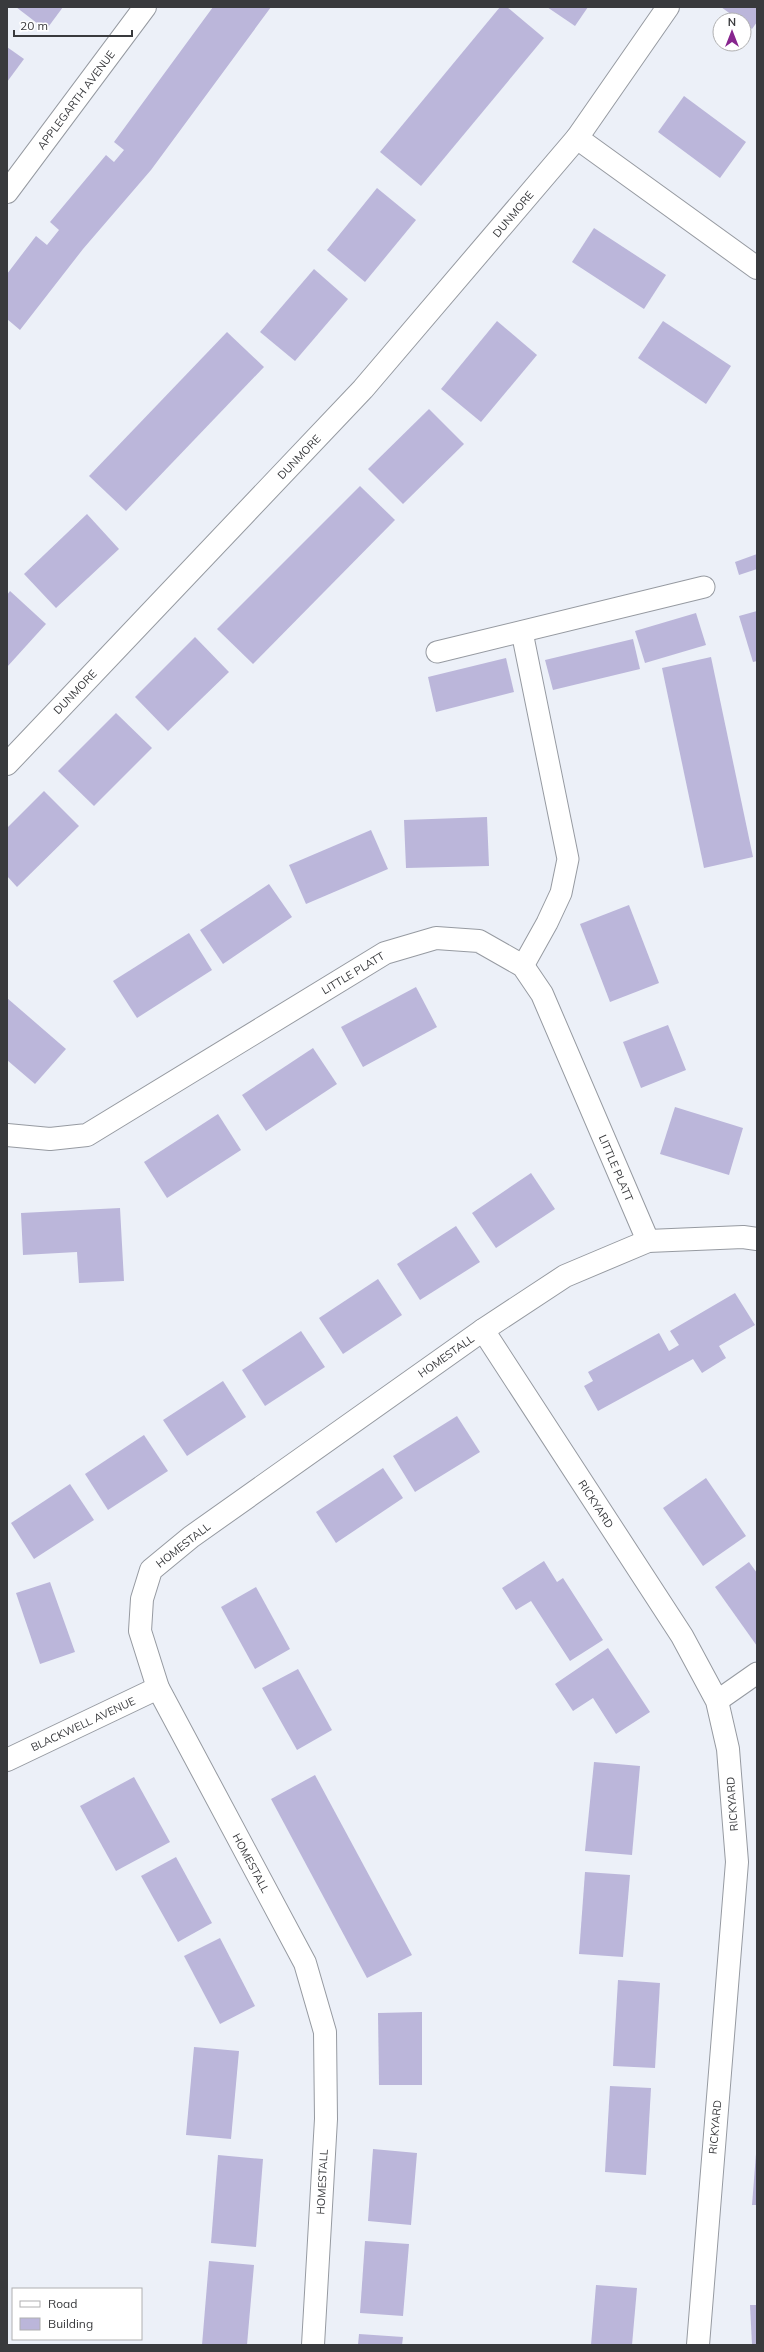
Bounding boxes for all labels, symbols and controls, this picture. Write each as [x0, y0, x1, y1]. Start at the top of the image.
scale bar [14, 12, 132, 38]
north arrow [712, 12, 752, 52]
text: N [728, 15, 736, 29]
text: 20 m [20, 18, 48, 33]
street label: APPLEGARTH AVENUE [34, 48, 118, 152]
street label: DUNMORE [489, 188, 537, 240]
street label: DUNMORE [274, 432, 324, 482]
street label: DUNMORE [50, 667, 100, 717]
street label: LITTLE PLATT [319, 948, 387, 997]
street label: LITTLE PLATT [596, 1133, 636, 1204]
street label: HOMESTALL [415, 1332, 477, 1380]
street label: RICKYARD [575, 1477, 617, 1531]
street label: HOMESTALL [153, 1519, 213, 1571]
street label: BLACKWELL AVENUE [29, 1694, 137, 1754]
street label: RICKYARD [723, 1776, 741, 1832]
street label: HOMESTALL [229, 1831, 273, 1895]
street label: RICKYARD [706, 2099, 724, 2155]
street label: HOMESTALL [313, 2149, 331, 2215]
legend [12, 2288, 142, 2340]
text: Road [48, 2296, 77, 2311]
text: Building [48, 2316, 93, 2331]

